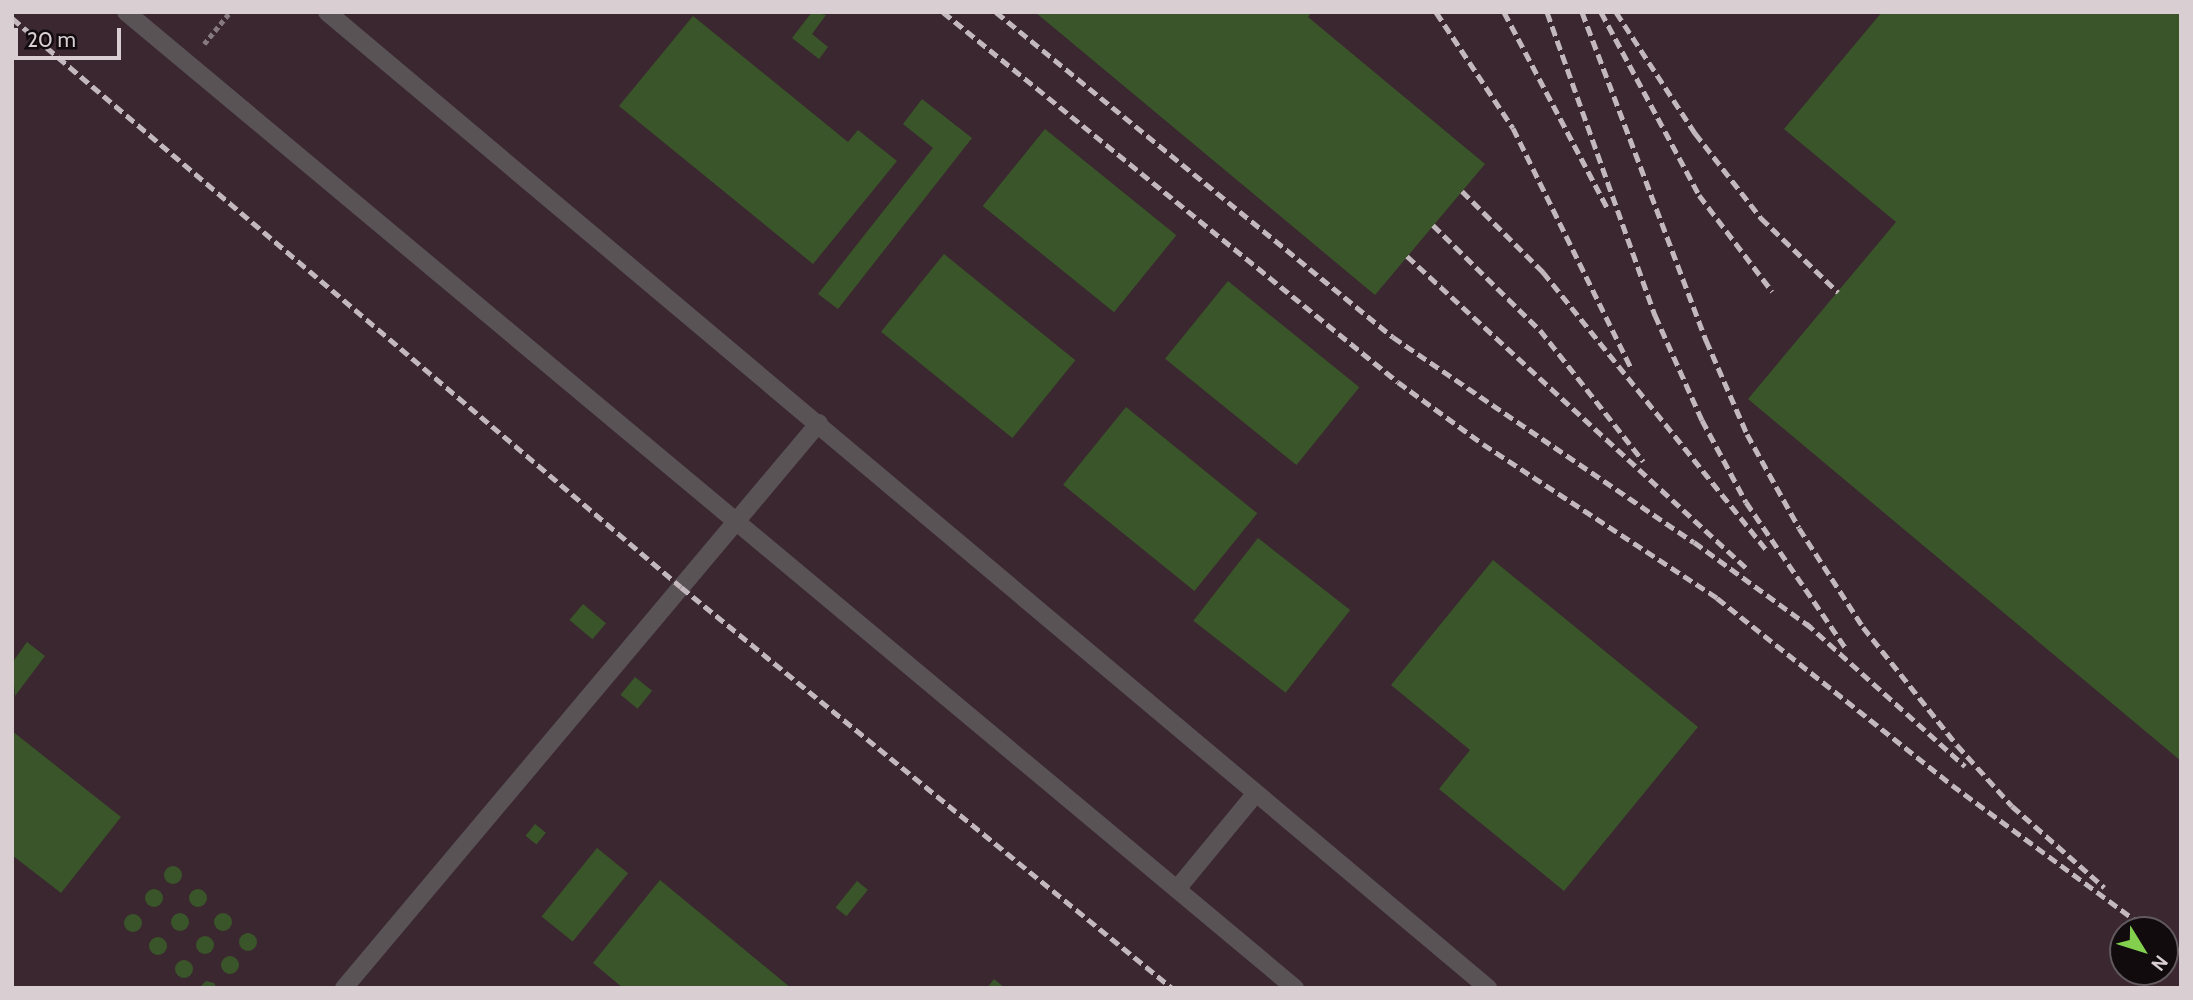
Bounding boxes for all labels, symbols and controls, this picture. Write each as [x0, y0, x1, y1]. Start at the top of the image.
scale bar [18, 14, 124, 58]
text: 20 m [27, 27, 76, 52]
north arrow [2109, 916, 2179, 986]
text: N [2146, 951, 2173, 975]

